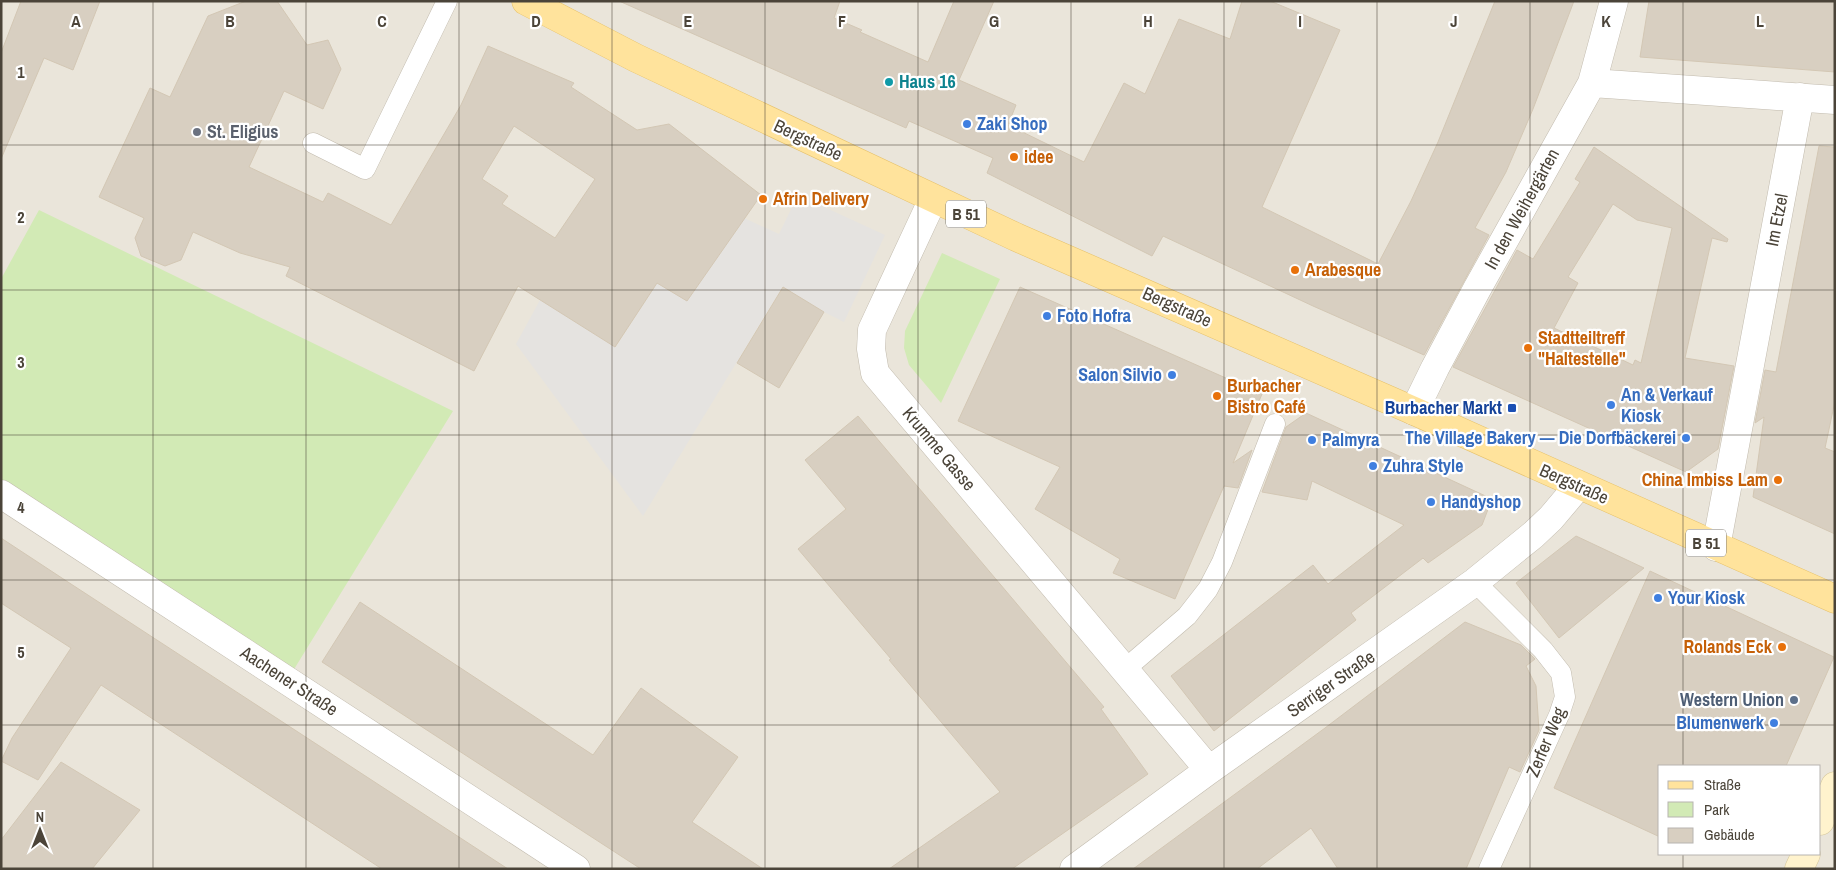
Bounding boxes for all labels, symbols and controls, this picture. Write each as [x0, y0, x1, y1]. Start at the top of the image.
text: A [71, 10, 81, 32]
text: B [225, 10, 235, 32]
text: C [377, 10, 387, 32]
text: D [531, 10, 541, 32]
text: E [684, 10, 693, 32]
text: F [838, 10, 846, 32]
text: G [989, 10, 999, 32]
text: H [1143, 10, 1153, 32]
text: I [1298, 10, 1302, 32]
text: J [1450, 10, 1458, 32]
text: K [1601, 10, 1611, 32]
text: L [1756, 10, 1764, 32]
text: 1 [17, 61, 25, 83]
place label: Haus 16 [899, 69, 956, 94]
marker: Haus 16 [883, 76, 895, 88]
place label: Zaki Shop [977, 111, 1048, 136]
street label: Bergstraße [770, 113, 847, 166]
marker: Zaki Shop [961, 118, 973, 130]
place label: St. Eligius [207, 119, 278, 144]
marker: St. Eligius [191, 126, 203, 138]
place label: idee [1024, 144, 1054, 169]
street label: In den Weihergärten [1478, 144, 1565, 274]
marker: idee [1008, 151, 1020, 163]
place label: Afrin Delivery [773, 186, 870, 211]
street label: Im Etzel [1759, 191, 1794, 248]
marker: Afrin Delivery [757, 193, 769, 205]
road number: B 51 [946, 200, 986, 228]
text: 2 [17, 206, 25, 228]
place label: Arabesque [1305, 257, 1381, 282]
marker: Arabesque [1289, 264, 1301, 276]
street label: Bergstraße [1139, 280, 1216, 333]
place label: Foto Hofra [1057, 303, 1132, 328]
marker: Foto Hofra [1041, 310, 1053, 322]
place label: Stadtteiltreff "Haltestelle" [1538, 325, 1626, 371]
marker: Stadtteiltreff "Haltestelle" [1522, 342, 1534, 354]
text: 3 [17, 351, 25, 373]
place label: Salon Silvio [1078, 362, 1162, 387]
marker: Salon Silvio [1166, 369, 1178, 381]
place label: Burbacher Bistro Café [1227, 373, 1306, 419]
place label: An & Verkauf Kiosk [1621, 382, 1713, 428]
marker: Burbacher Bistro Café [1211, 390, 1223, 402]
place label: Burbacher Markt [1385, 395, 1502, 420]
marker: An & Verkauf Kiosk [1605, 399, 1617, 411]
street label: Krumme Gasse [897, 401, 982, 496]
marker: Burbacher Markt [1506, 402, 1518, 414]
place label: The Village Bakery — Die Dorfbäckerei [1405, 425, 1676, 450]
place label: Palmyra [1322, 427, 1380, 452]
marker: The Village Bakery — Die Dorfbäckerei [1680, 432, 1692, 444]
marker: Palmyra [1306, 434, 1318, 446]
place label: Zuhra Style [1383, 453, 1463, 478]
street label: Bergstraße [1536, 457, 1613, 510]
marker: Zuhra Style [1367, 460, 1379, 472]
place label: China Imbiss Lam [1642, 467, 1768, 492]
marker: China Imbiss Lam [1772, 474, 1784, 486]
place label: Handyshop [1441, 489, 1521, 514]
text: 4 [17, 496, 25, 518]
marker: Handyshop [1425, 496, 1437, 508]
road number: B 51 [1686, 530, 1726, 556]
place label: Your Kiosk [1668, 585, 1746, 610]
marker: Your Kiosk [1652, 592, 1664, 604]
place label: Rolands Eck [1683, 634, 1773, 659]
street label: Aachener Straße [235, 639, 343, 721]
text: 5 [17, 641, 25, 663]
marker: Rolands Eck [1776, 641, 1788, 653]
street label: Serriger Straße [1282, 644, 1380, 723]
place label: Western Union [1680, 687, 1784, 712]
marker: Western Union [1788, 694, 1800, 706]
street label: Zerfer Weg [1520, 702, 1572, 781]
place label: Blumenwerk [1676, 710, 1765, 735]
marker: Blumenwerk [1768, 717, 1780, 729]
legend [1658, 765, 1821, 855]
text: Straße [1704, 774, 1741, 795]
text: Park [1704, 799, 1730, 820]
north arrow [15, 805, 65, 855]
text: N [36, 808, 44, 826]
text: Gebäude [1704, 824, 1755, 845]

